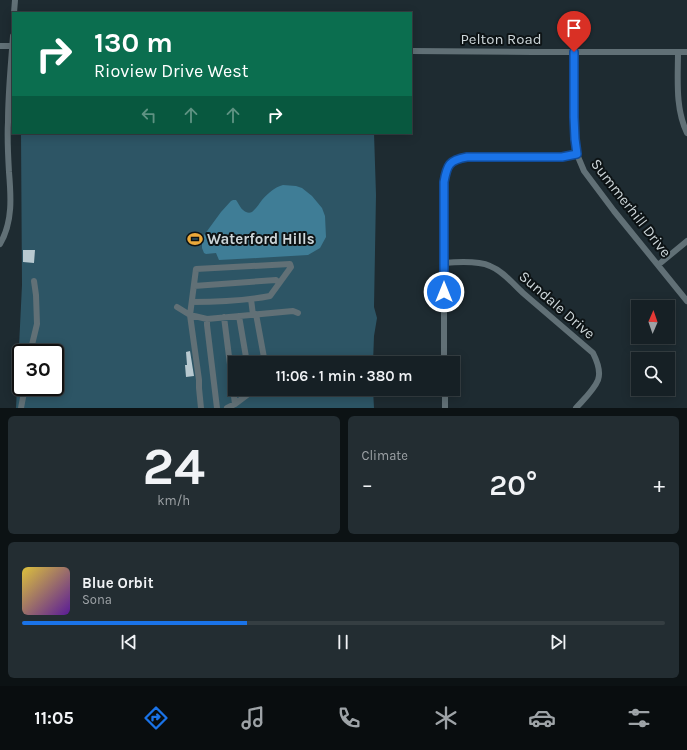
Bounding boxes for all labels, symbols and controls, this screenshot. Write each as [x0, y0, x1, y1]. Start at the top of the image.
pin [557, 11, 591, 52]
icon: arrive [563, 17, 585, 39]
text: 130 m [94, 26, 173, 59]
icon: right [28, 28, 80, 80]
street label: Pelton Road [460, 30, 542, 48]
text: Rioview Drive West [94, 60, 249, 82]
icon: left [138, 104, 160, 126]
icon: ahead [180, 104, 202, 126]
icon: ahead [222, 104, 244, 126]
icon: right [264, 104, 286, 126]
street label: Summerhill Drive [587, 155, 675, 261]
sports icon: Waterford Hills [186, 230, 204, 248]
place label: Waterford Hills [207, 230, 315, 248]
street label: Sundale Drive [515, 267, 599, 343]
position arrow [423, 271, 465, 313]
north arrow [631, 300, 675, 344]
map controls [631, 300, 675, 396]
speed limit sign: 30 [12, 344, 64, 396]
button: search [631, 352, 675, 396]
text: 11:06 · 1 min · 380 m [276, 367, 412, 385]
text: 24 [143, 436, 205, 497]
text: Climate [362, 448, 408, 463]
text: 20° [489, 467, 537, 503]
text: − [362, 472, 373, 498]
text: + [653, 472, 665, 498]
text: km/h [157, 493, 190, 508]
text: Blue Orbit [82, 574, 154, 592]
text: Sona [82, 592, 112, 607]
icon: previous [118, 631, 140, 653]
icon: pause [332, 631, 354, 653]
icon: next [547, 631, 569, 653]
icon: directions [142, 704, 170, 732]
icon: music [239, 704, 267, 732]
icon: phone [335, 704, 363, 732]
icon: climate [432, 704, 460, 732]
icon: car [528, 704, 556, 732]
icon: filters [625, 704, 653, 732]
text: 11:05 [34, 707, 74, 729]

